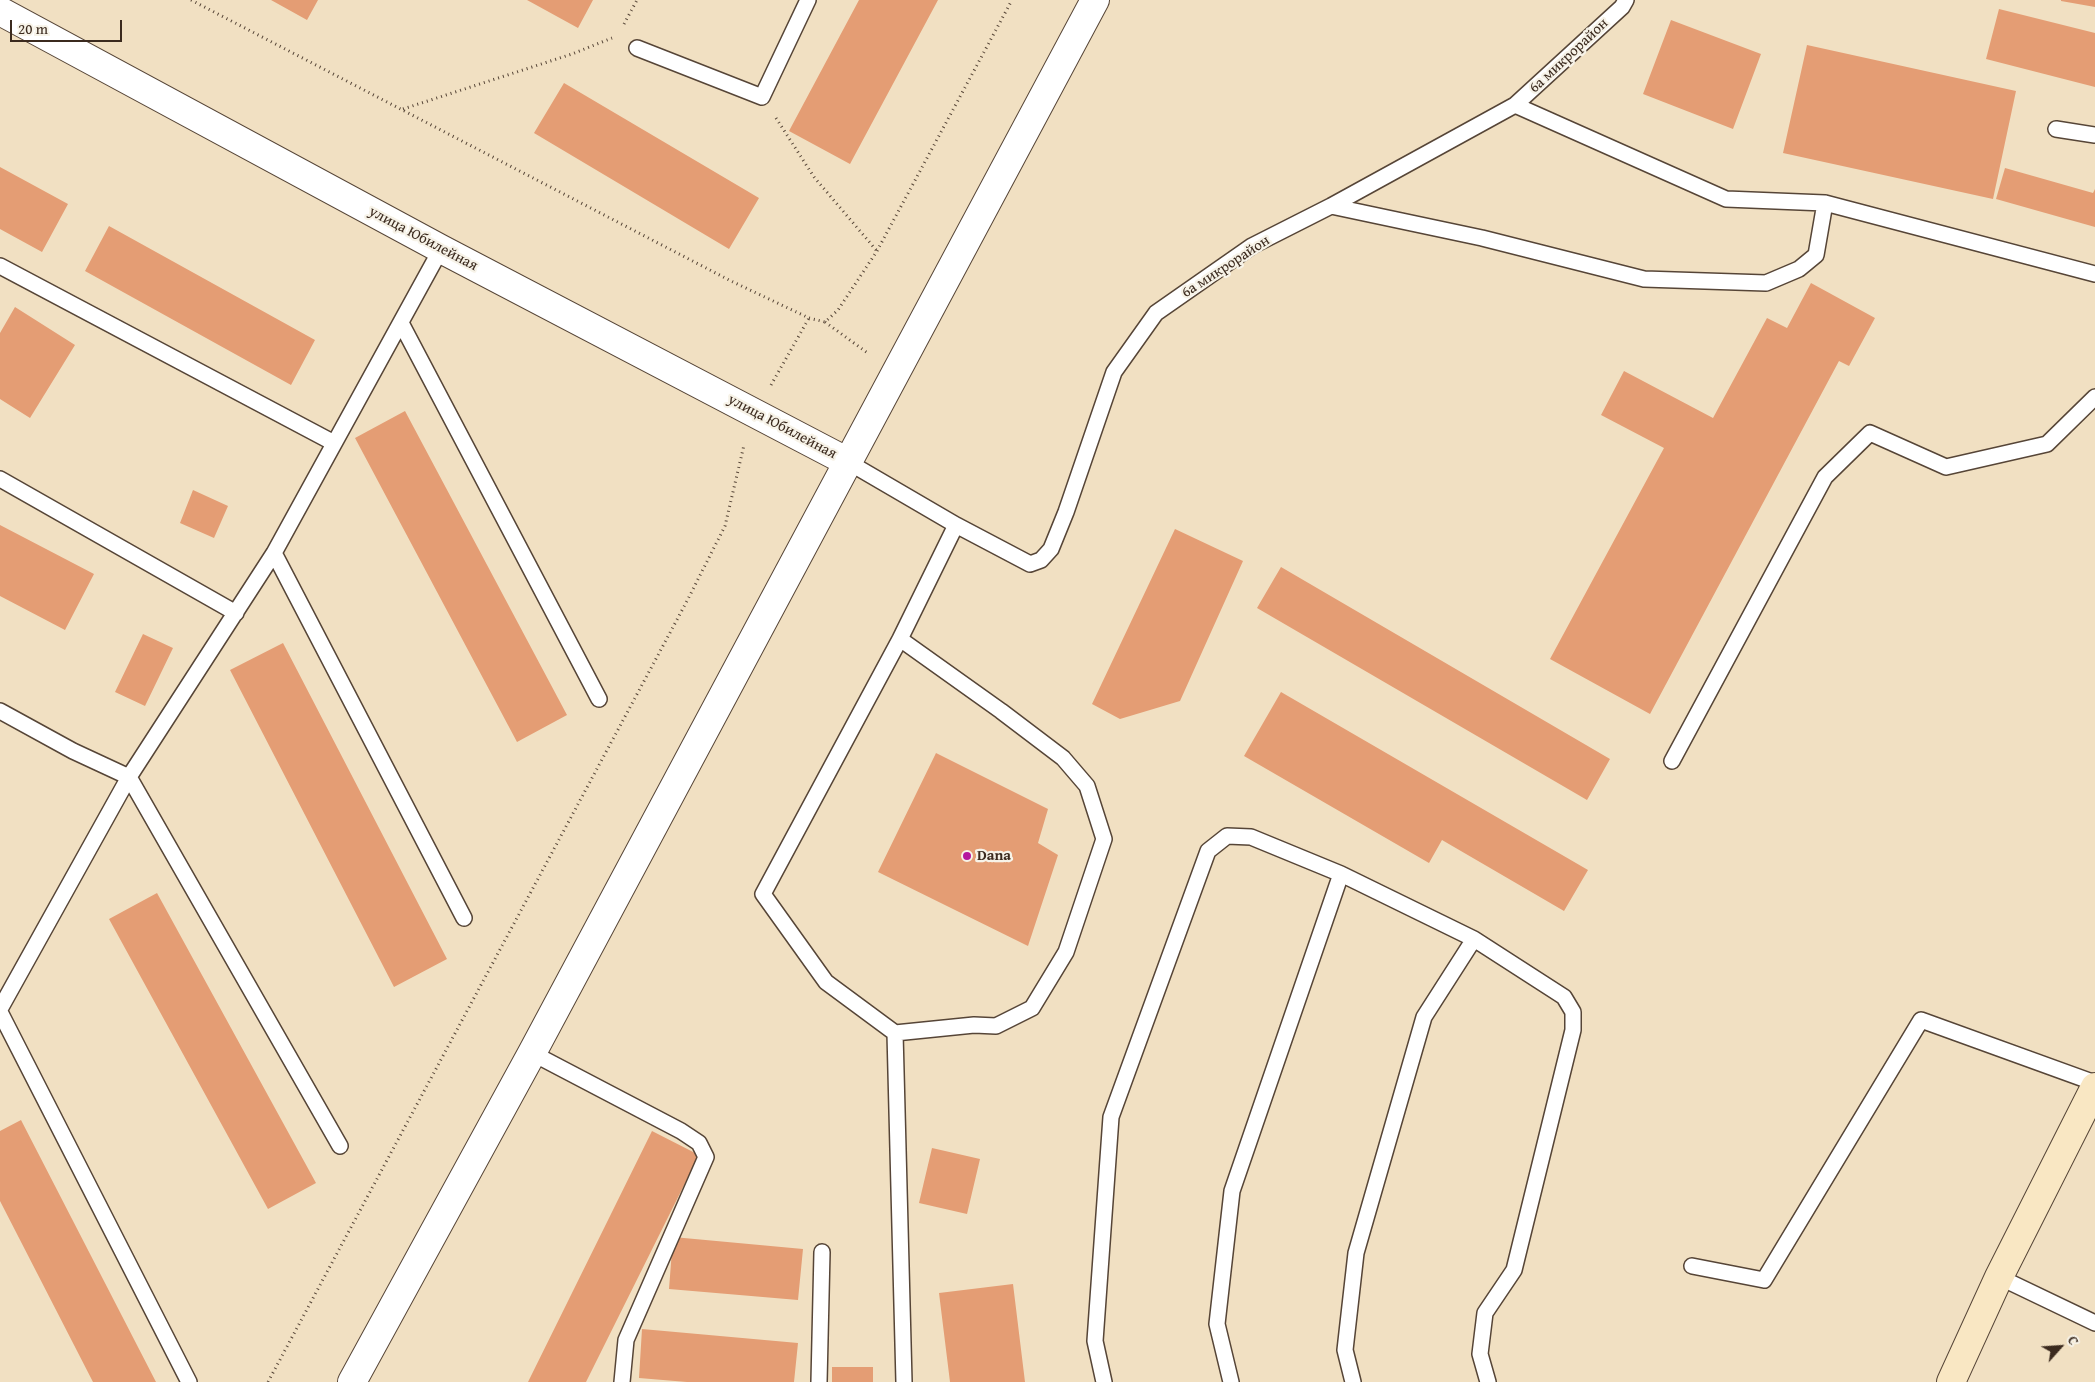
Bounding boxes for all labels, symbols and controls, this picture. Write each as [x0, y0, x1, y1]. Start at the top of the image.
scale bar [12, 10, 125, 42]
street label: 6а микрорайон [1526, 15, 1612, 97]
text: 20 m [18, 18, 48, 39]
street label: улица Юбилейная [365, 203, 481, 275]
street label: 6а микрорайон [1179, 232, 1273, 302]
street label: улица Юбилейная [724, 391, 840, 463]
place label: Dana [977, 847, 1011, 865]
marker: Dana [961, 850, 973, 862]
north arrow [2035, 1322, 2085, 1372]
text: С [2063, 1332, 2084, 1348]

